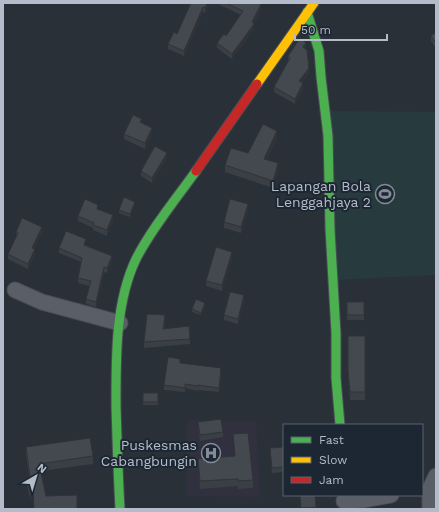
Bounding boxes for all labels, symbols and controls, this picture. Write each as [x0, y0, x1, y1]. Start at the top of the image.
scale bar [295, 16, 387, 42]
text: 50 m [301, 23, 331, 37]
place label: Lapangan Bola Lenggahjaya 2 [271, 178, 371, 210]
sports icon: Lapangan Bola Lenggahjaya 2 [374, 183, 396, 205]
legend [283, 424, 423, 496]
text: Fast [319, 433, 344, 447]
place label: Puskesmas Cabangbungin [101, 437, 197, 469]
hospital icon: Puskesmas Cabangbungin [200, 442, 222, 464]
text: Slow [319, 453, 347, 467]
north arrow [16, 456, 56, 496]
text: N [35, 461, 49, 476]
text: Jam [319, 473, 344, 487]

